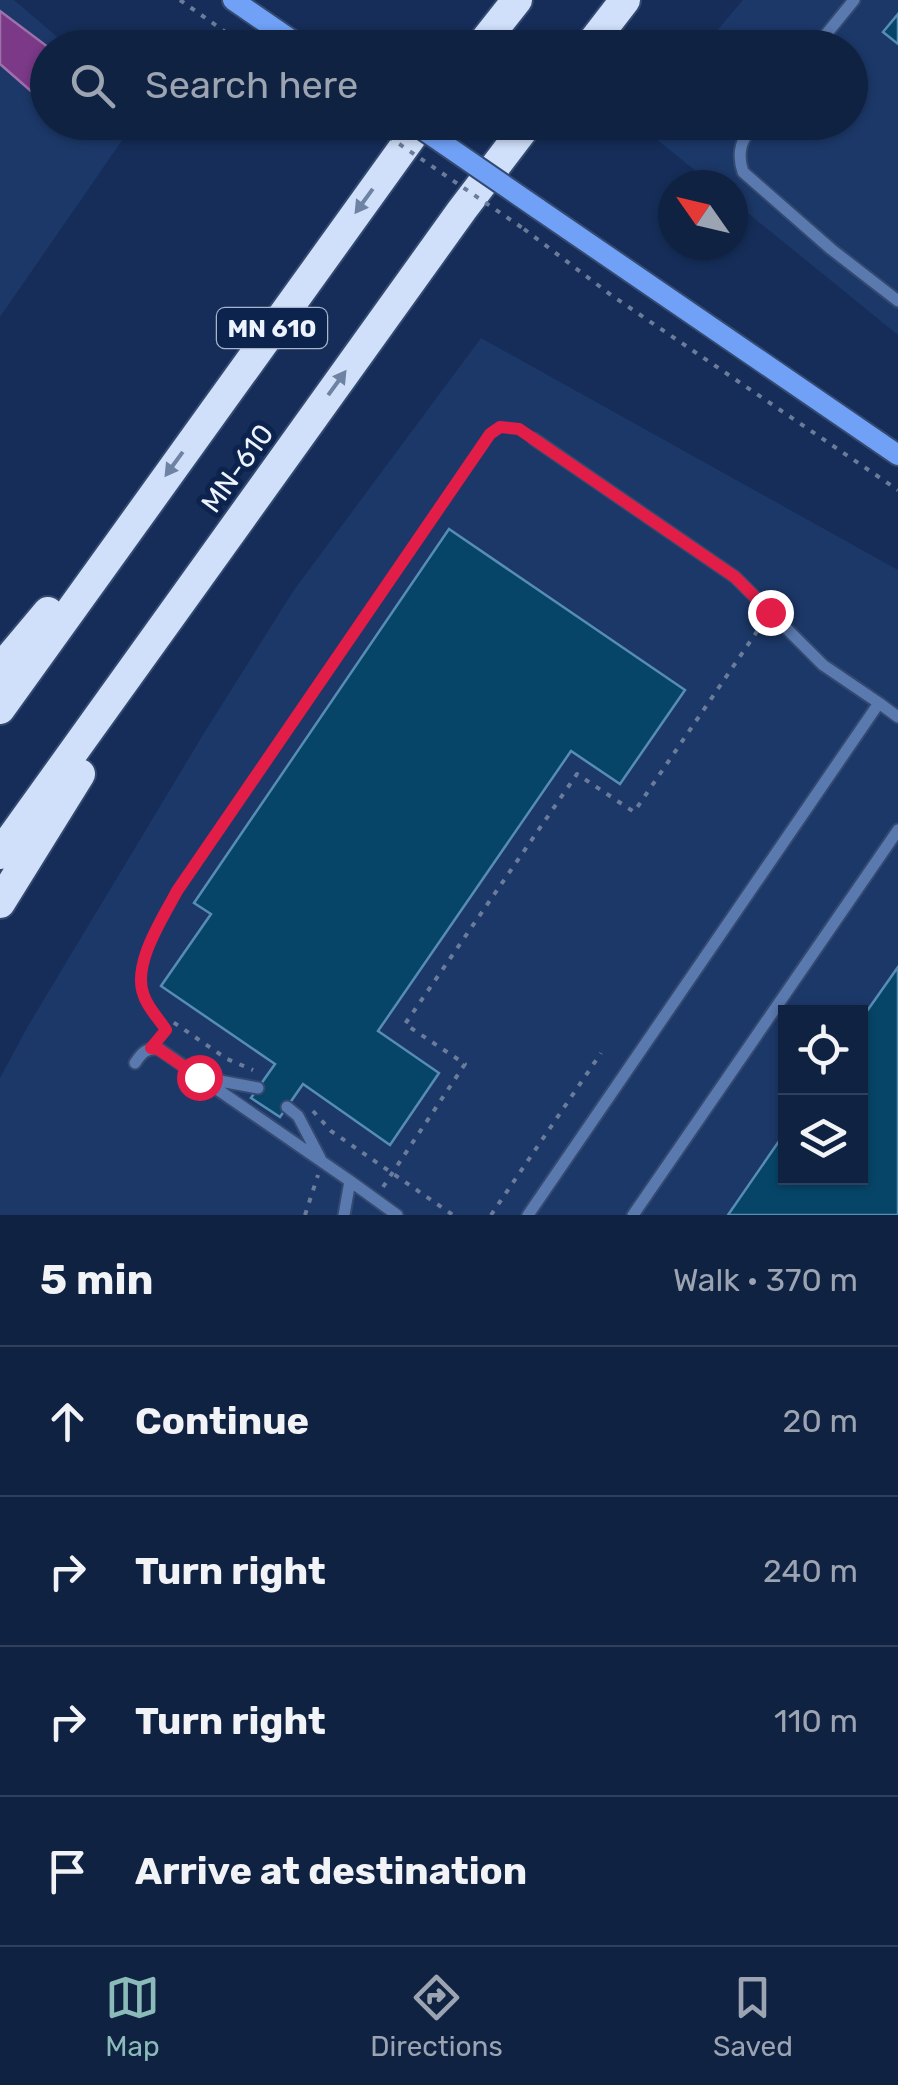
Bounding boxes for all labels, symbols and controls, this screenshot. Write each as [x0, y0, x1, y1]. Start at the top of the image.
search box [30, 30, 868, 140]
icon: search [65, 58, 120, 113]
text: Search here [145, 62, 358, 108]
north arrow [658, 170, 748, 260]
one-way arrow [355, 188, 374, 214]
road number: MN 610 [217, 308, 327, 348]
one-way arrow [327, 370, 346, 397]
street label: MN-610 [194, 418, 280, 519]
one-way arrow [164, 451, 184, 477]
route end [748, 590, 794, 636]
map controls [778, 1005, 868, 1185]
button: locate [778, 1005, 868, 1095]
route start [177, 1055, 223, 1101]
button: layers [778, 1095, 868, 1185]
text: 5 min [40, 1255, 154, 1305]
text: Walk · 370 m [673, 1261, 858, 1299]
icon: ahead [40, 1394, 95, 1449]
text: Continue [135, 1398, 309, 1444]
text: 20 m [783, 1402, 858, 1440]
icon: right [40, 1544, 95, 1599]
text: Turn right [135, 1548, 326, 1594]
text: 240 m [763, 1552, 858, 1590]
icon: right [40, 1694, 95, 1749]
text: Turn right [135, 1698, 326, 1744]
text: 110 m [774, 1702, 858, 1740]
icon: arrive [40, 1844, 95, 1899]
text: Arrive at destination [135, 1848, 527, 1894]
tab: Map [105, 1970, 160, 2063]
tab: Directions [370, 1970, 503, 2063]
tab: Saved [713, 1970, 793, 2063]

